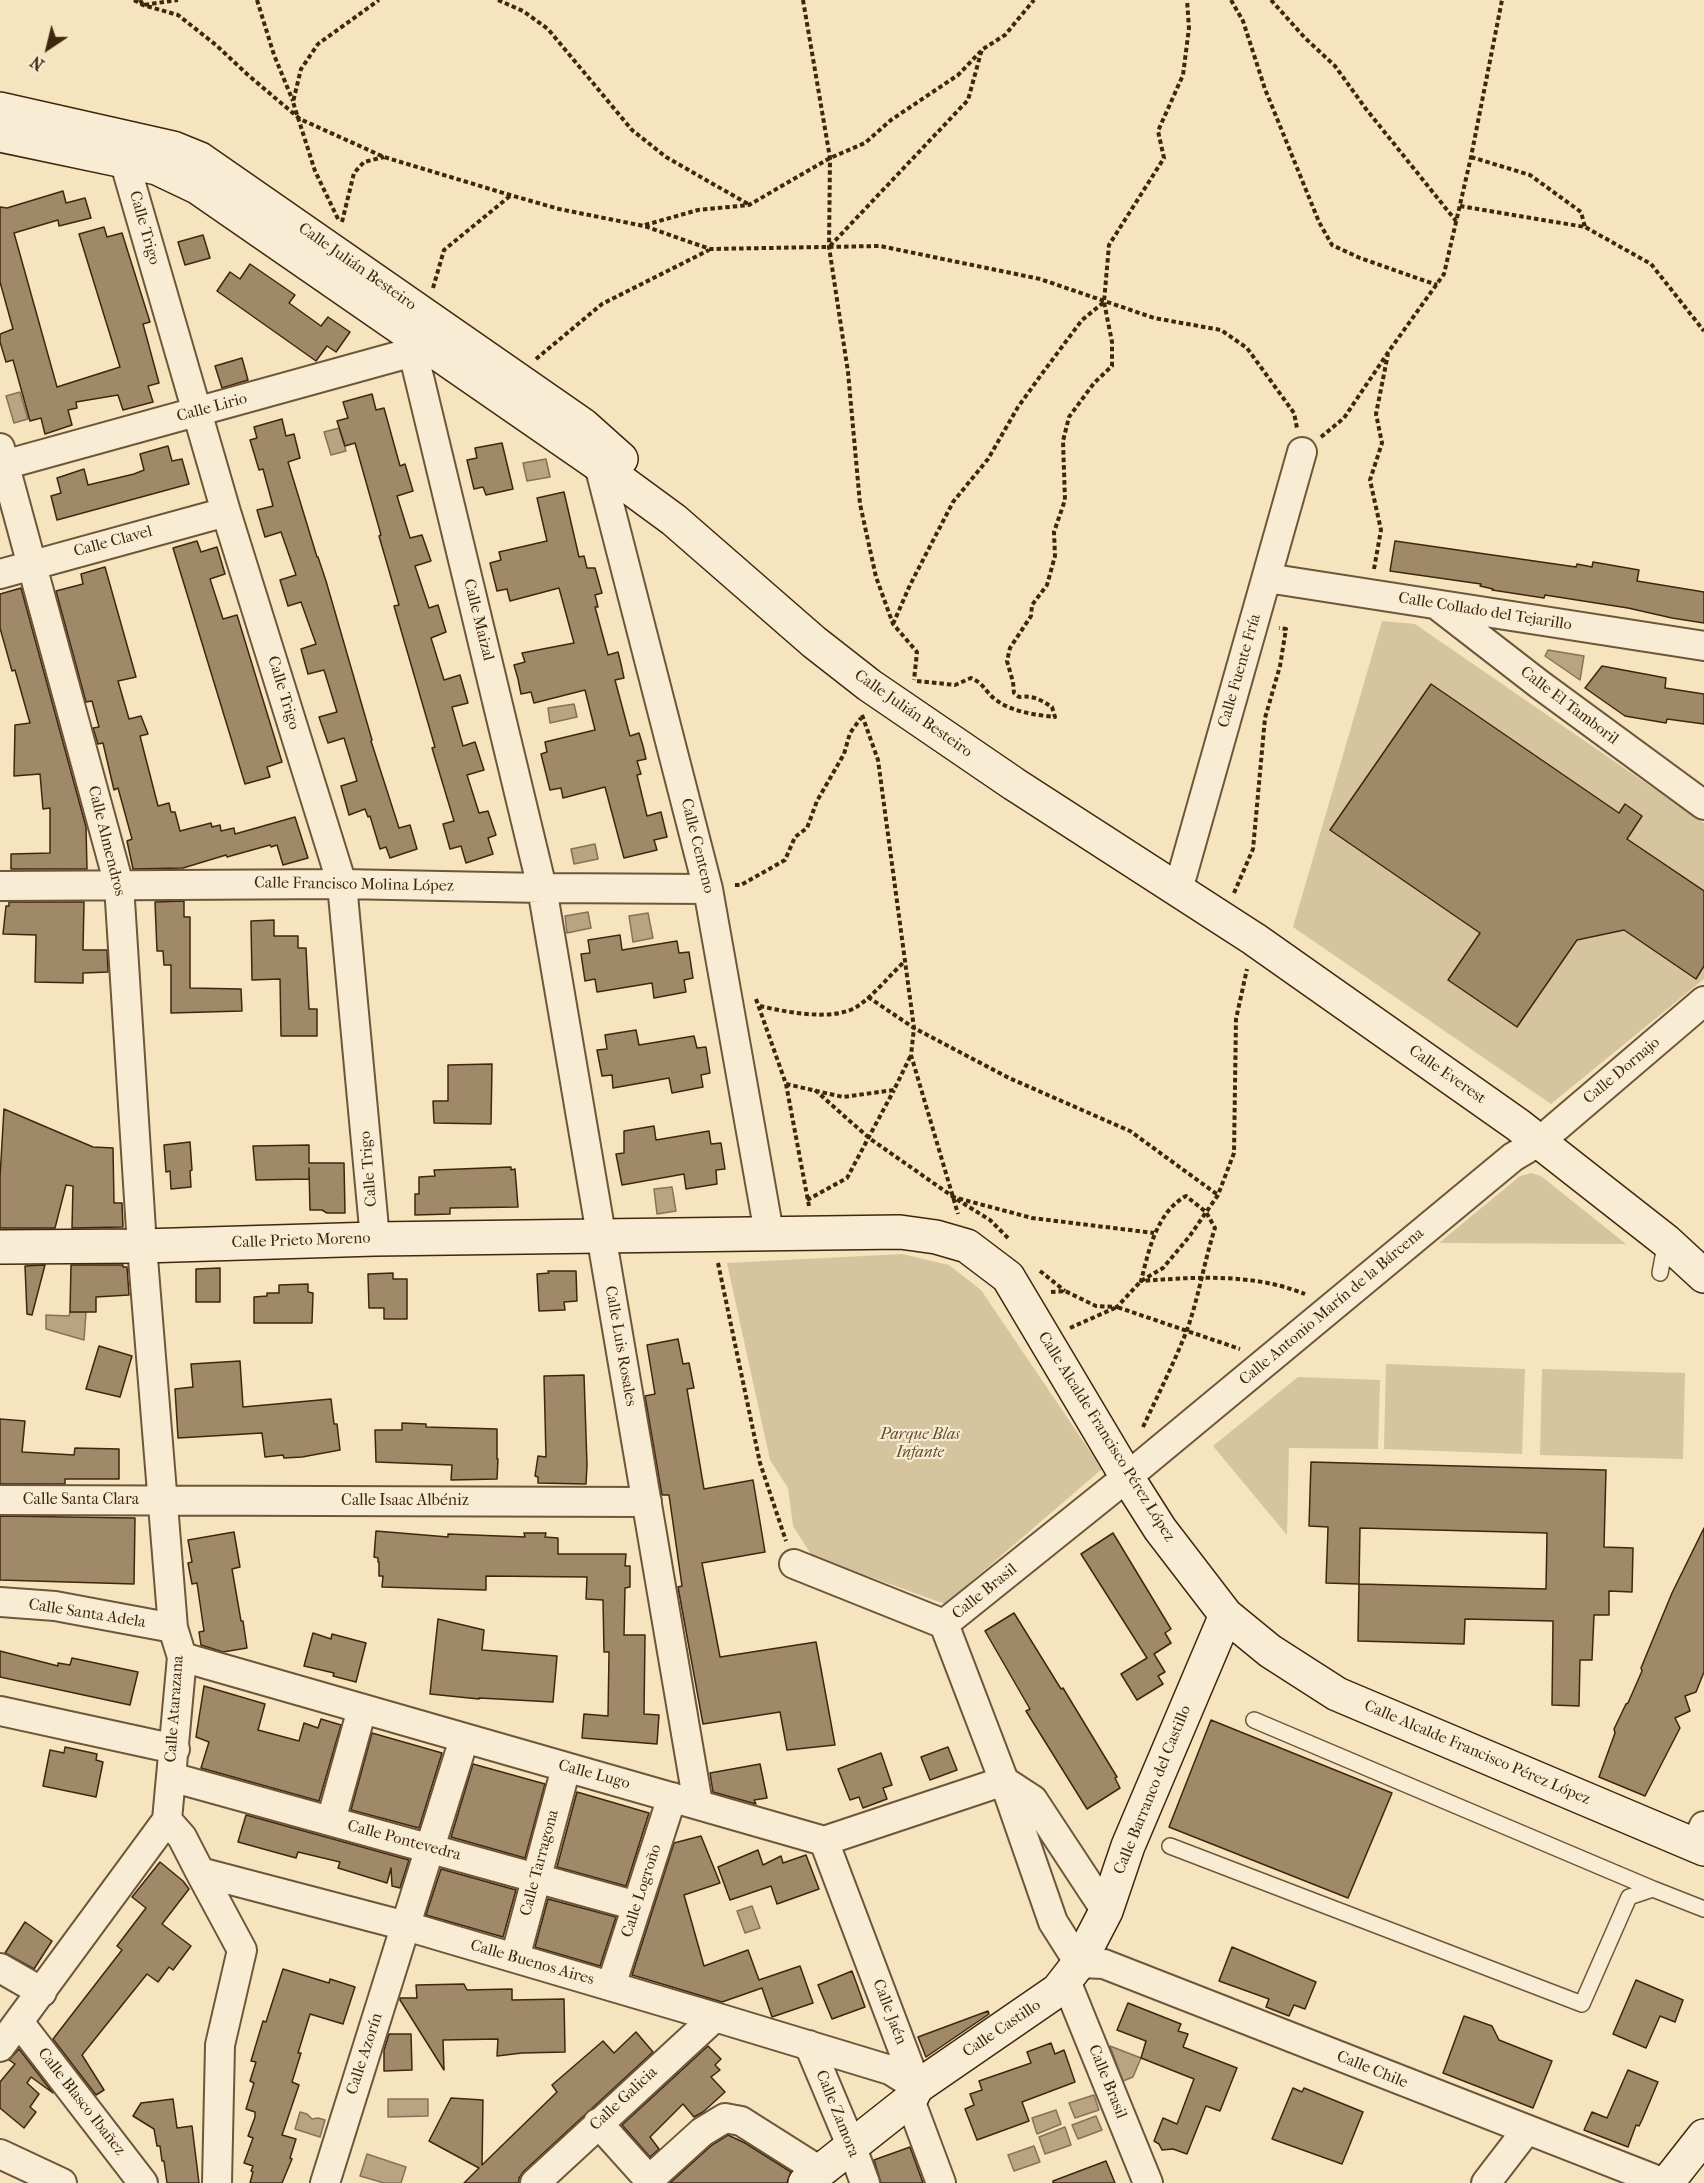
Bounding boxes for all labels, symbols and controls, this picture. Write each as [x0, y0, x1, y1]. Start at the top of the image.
north arrow [18, 18, 78, 78]
text: N [27, 52, 48, 74]
street label: Calle Trigo [124, 189, 164, 267]
street label: Calle Julián Besteiro [294, 219, 420, 315]
street label: Calle Lirio [175, 389, 249, 427]
street label: Calle Clavel [72, 522, 154, 562]
street label: Calle Maizal [459, 577, 497, 663]
street label: Calle Collado del Tejarillo [1397, 589, 1573, 635]
street label: Calle Fuente Fría [1215, 612, 1265, 730]
street label: Calle Trigo [263, 654, 303, 732]
street label: Calle El Tamboril [1516, 663, 1622, 749]
street label: Calle Julián Besteiro [850, 666, 976, 762]
street label: Calle Almendros [83, 784, 129, 898]
street label: Calle Centeno [676, 797, 718, 895]
street label: Calle Francisco Molina López [254, 874, 454, 896]
street label: Calle Dornajo [1580, 1033, 1664, 1109]
street label: Calle Everest [1405, 1041, 1489, 1109]
street label: Calle Trigo [356, 1130, 382, 1208]
street label: Calle Antonio Marín de la Bárcena [1236, 1224, 1428, 1390]
street label: Calle Prieto Moreno [231, 1229, 371, 1253]
street label: Calle Luis Rosales [600, 1284, 640, 1408]
street label: Calle Alcalde Francisco Pérez López [1033, 1328, 1179, 1546]
park label: Parque Blas Infante [880, 1425, 960, 1463]
street label: Calle Santa Clara [23, 1490, 139, 1510]
street label: Calle Isaac Albéniz [341, 1491, 469, 1511]
street label: Calle Brasil [949, 1560, 1021, 1624]
street label: Calle Santa Adela [27, 1595, 147, 1633]
street label: Calle Atarazana [162, 1655, 188, 1763]
street label: Calle Alcalde Francisco Pérez López [1361, 1697, 1593, 1809]
street label: Calle Barranco del Castillo [1110, 1703, 1196, 1877]
street label: Calle Lugo [556, 1756, 632, 1794]
street label: Calle Tarragona [517, 1808, 563, 1918]
street label: Calle Pontevedra [345, 1817, 463, 1865]
street label: Calle Logroño [618, 1842, 666, 1940]
street label: Calle Buenos Aires [468, 1936, 596, 1990]
street label: Calle Jaén [868, 1977, 910, 2047]
street label: Calle Castillo [959, 1996, 1045, 2062]
street label: Calle Azorín [343, 2011, 387, 2097]
street label: Calle Brasil [1084, 2042, 1130, 2122]
street label: Calle Blasco Ibañez [33, 2044, 129, 2160]
street label: Calle Chile [1334, 2047, 1410, 2093]
street label: Calle Galicia [586, 2063, 662, 2135]
street label: Calle Zamora [811, 2068, 863, 2160]

